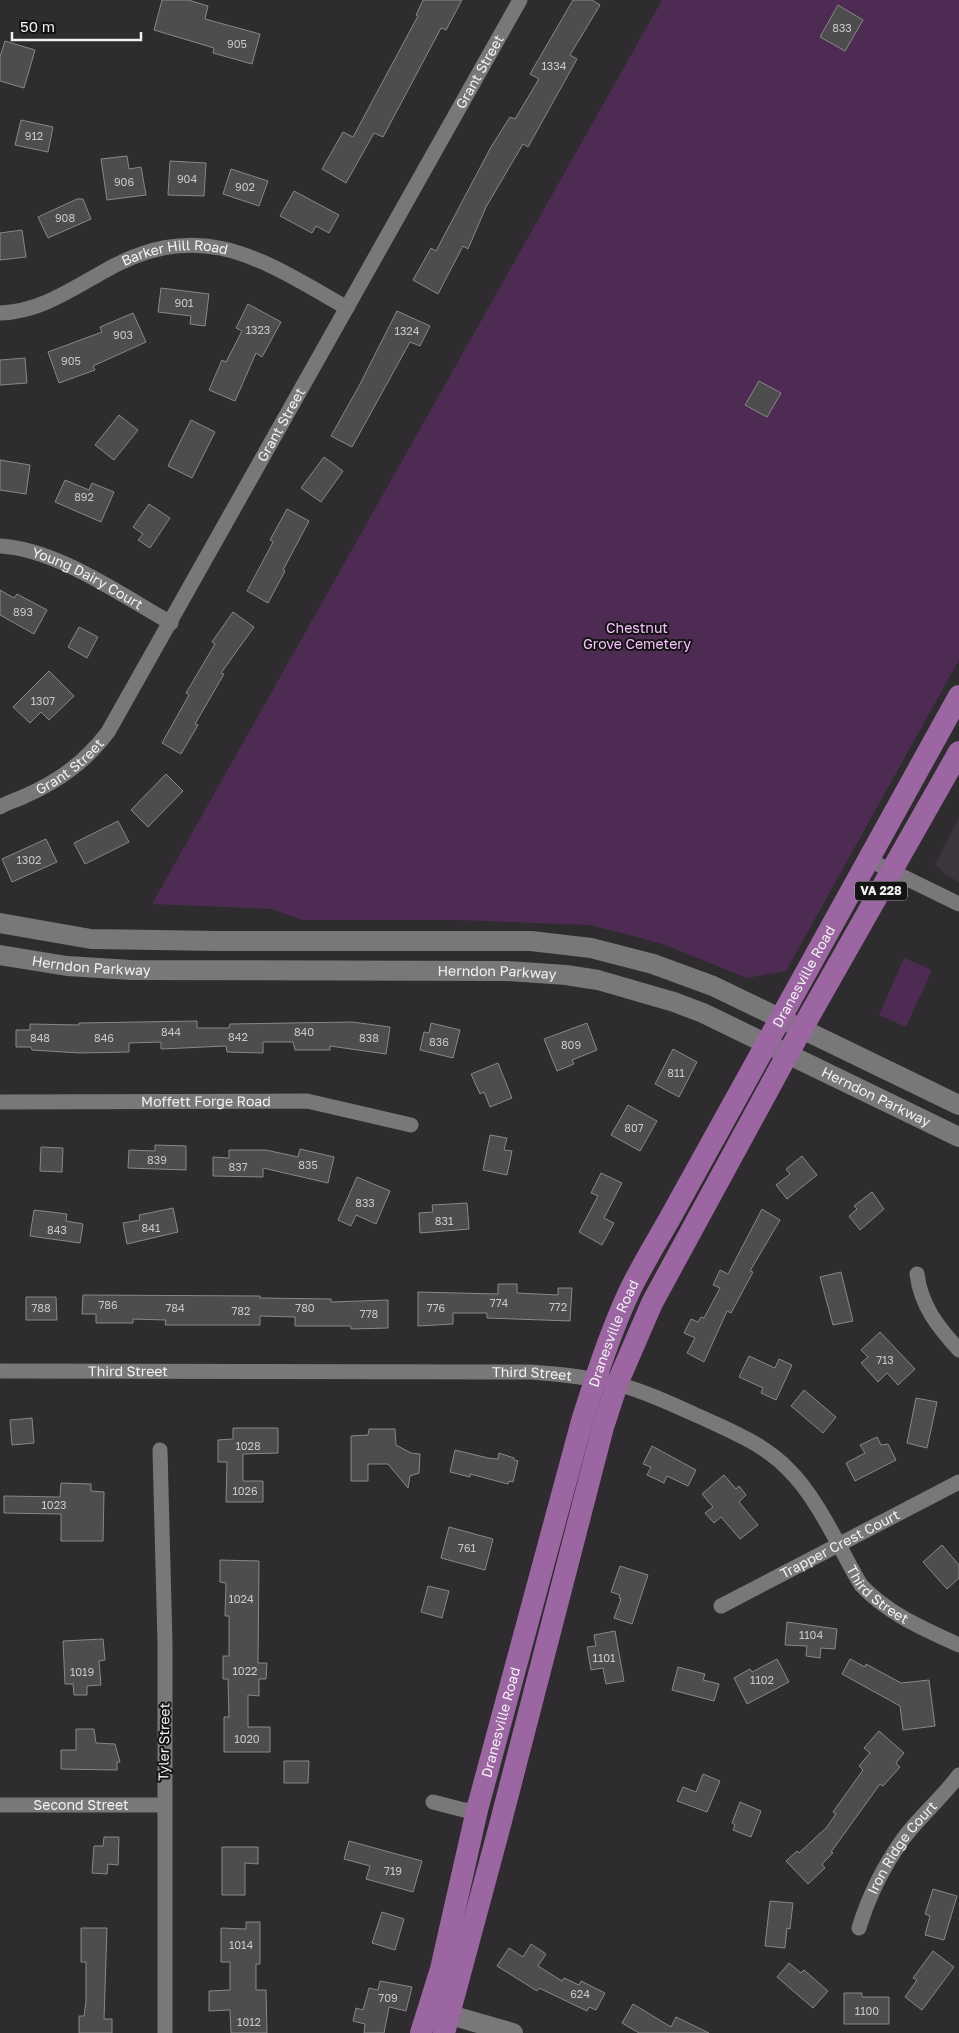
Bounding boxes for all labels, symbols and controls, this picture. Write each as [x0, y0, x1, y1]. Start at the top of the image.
scale bar [12, 10, 141, 42]
text: 50 m [20, 17, 55, 35]
house number: 833 [832, 21, 852, 34]
street label: Grant Street [452, 31, 507, 111]
house number: 905 [227, 37, 247, 50]
house number: 1334 [542, 59, 567, 72]
house number: 912 [25, 129, 43, 142]
house number: 904 [177, 172, 197, 185]
house number: 906 [114, 175, 134, 188]
house number: 902 [235, 180, 255, 193]
house number: 908 [55, 211, 75, 224]
street label: Barker Hill Road [119, 236, 230, 269]
house number: 901 [175, 296, 193, 309]
house number: 1323 [246, 323, 270, 336]
house number: 1324 [395, 324, 420, 337]
house number: 903 [113, 328, 133, 341]
house number: 905 [61, 354, 81, 367]
street label: Grant Street [253, 384, 308, 464]
house number: 892 [74, 490, 94, 503]
street label: Young Dairy Court [30, 543, 146, 613]
house number: 893 [13, 605, 33, 618]
park label: Chestnut Grove Cemetery [583, 619, 691, 652]
house number: 1307 [31, 694, 55, 707]
street label: Grant Street [32, 735, 107, 798]
house number: 1302 [17, 853, 41, 866]
road number: VA 228 [855, 881, 907, 900]
street label: Dranesville Road [768, 922, 838, 1030]
street label: Herndon Parkway [31, 951, 151, 978]
street label: Herndon Parkway [437, 962, 557, 982]
house number: 844 [161, 1025, 181, 1038]
house number: 840 [294, 1025, 314, 1038]
house number: 842 [228, 1030, 248, 1043]
house number: 848 [30, 1031, 50, 1044]
house number: 846 [94, 1031, 114, 1044]
house number: 838 [359, 1031, 379, 1044]
house number: 836 [429, 1035, 449, 1048]
house number: 809 [561, 1038, 581, 1051]
street label: Herndon Parkway [819, 1063, 934, 1130]
house number: 811 [667, 1066, 685, 1079]
street label: Moffett Forge Road [141, 1092, 271, 1110]
house number: 807 [624, 1121, 644, 1134]
house number: 839 [147, 1153, 167, 1166]
house number: 835 [298, 1158, 318, 1171]
house number: 837 [229, 1160, 248, 1173]
house number: 833 [355, 1196, 375, 1209]
house number: 831 [435, 1214, 453, 1227]
house number: 841 [142, 1221, 160, 1234]
house number: 843 [47, 1223, 67, 1236]
street label: Dranesville Road [585, 1277, 642, 1389]
house number: 774 [490, 1296, 508, 1309]
house number: 786 [98, 1298, 118, 1311]
house number: 772 [549, 1300, 567, 1313]
house number: 788 [31, 1301, 51, 1314]
house number: 784 [165, 1301, 185, 1314]
house number: 780 [295, 1301, 315, 1314]
house number: 776 [427, 1301, 445, 1314]
house number: 782 [232, 1304, 250, 1317]
house number: 778 [360, 1307, 378, 1320]
house number: 713 [876, 1353, 894, 1366]
street label: Third Street [88, 1362, 168, 1379]
street label: Third Street [492, 1363, 573, 1384]
house number: 1028 [235, 1439, 261, 1452]
house number: 1026 [232, 1484, 258, 1497]
house number: 1023 [42, 1498, 66, 1511]
street label: Trapper Crest Court [777, 1506, 902, 1582]
house number: 761 [458, 1541, 476, 1554]
street label: Third Street [843, 1562, 912, 1627]
house number: 1024 [228, 1592, 254, 1605]
house number: 1104 [799, 1628, 823, 1641]
house number: 1101 [593, 1651, 615, 1664]
house number: 1022 [233, 1664, 257, 1677]
house number: 1019 [70, 1665, 94, 1678]
street label: Dranesville Road [477, 1665, 523, 1779]
house number: 1102 [750, 1673, 774, 1686]
street label: Tyler Street [154, 1703, 173, 1781]
house number: 1020 [234, 1732, 260, 1745]
street label: Second Street [33, 1796, 129, 1813]
street label: Iron Ridge Court [864, 1797, 940, 1897]
house number: 719 [384, 1864, 402, 1877]
house number: 1014 [229, 1938, 253, 1951]
house number: 624 [570, 1987, 590, 2000]
house number: 709 [378, 1991, 398, 2004]
house number: 1100 [855, 2004, 879, 2017]
house number: 1012 [237, 2015, 261, 2028]

